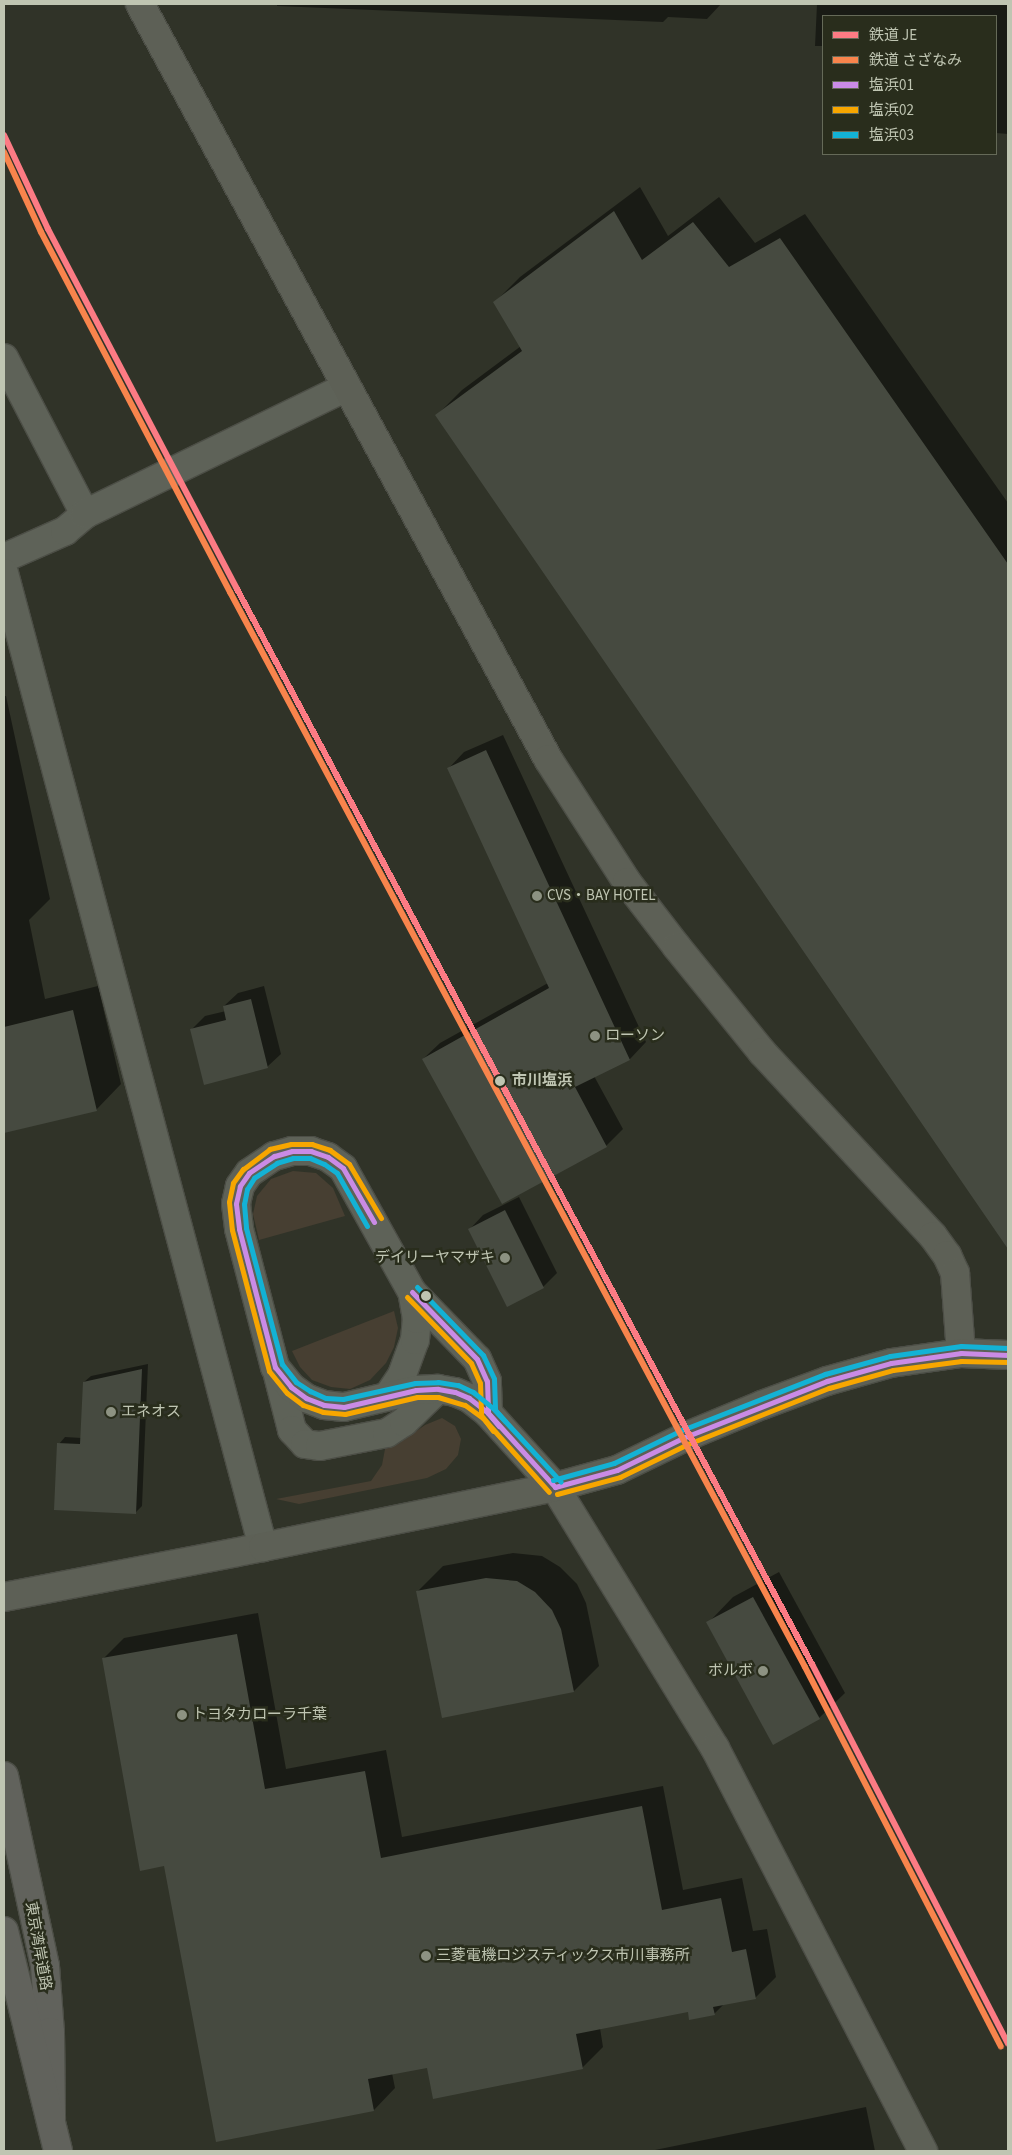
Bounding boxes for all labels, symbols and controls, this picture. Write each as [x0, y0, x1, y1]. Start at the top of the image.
legend [822, 15, 997, 155]
text: 鉄道 JE [869, 25, 917, 46]
text: 鉄道 さざなみ [869, 50, 962, 71]
text: 塩浜01 [869, 75, 914, 96]
text: 塩浜02 [869, 100, 914, 121]
text: 塩浜03 [869, 125, 914, 146]
place label: CVS・BAY HOTEL [547, 887, 656, 905]
marker: CVS・BAY HOTEL [531, 890, 543, 902]
place label: ローソン [605, 1027, 665, 1045]
marker: ローソン [589, 1030, 601, 1042]
place label: 市川塩浜 [512, 1072, 572, 1090]
marker: 市川塩浜 [492, 1073, 508, 1089]
place label: デイリーヤマザキ [375, 1249, 495, 1267]
marker: デイリーヤマザキ [499, 1252, 511, 1264]
unlabelled marker [421, 1291, 431, 1301]
place label: エネオス [121, 1403, 181, 1421]
marker: エネオス [105, 1406, 117, 1418]
place label: ボルボ [708, 1662, 753, 1680]
marker: ボルボ [757, 1665, 769, 1677]
place label: トヨタカローラ千葉 [192, 1706, 327, 1724]
marker: トヨタカローラ千葉 [176, 1709, 188, 1721]
street label: 東京湾岸道路 [21, 1900, 55, 1992]
place label: 三菱電機ロジスティックス市川事務所 [436, 1947, 691, 1965]
marker: 三菱電機ロジスティックス市川事務所 [420, 1950, 432, 1962]

